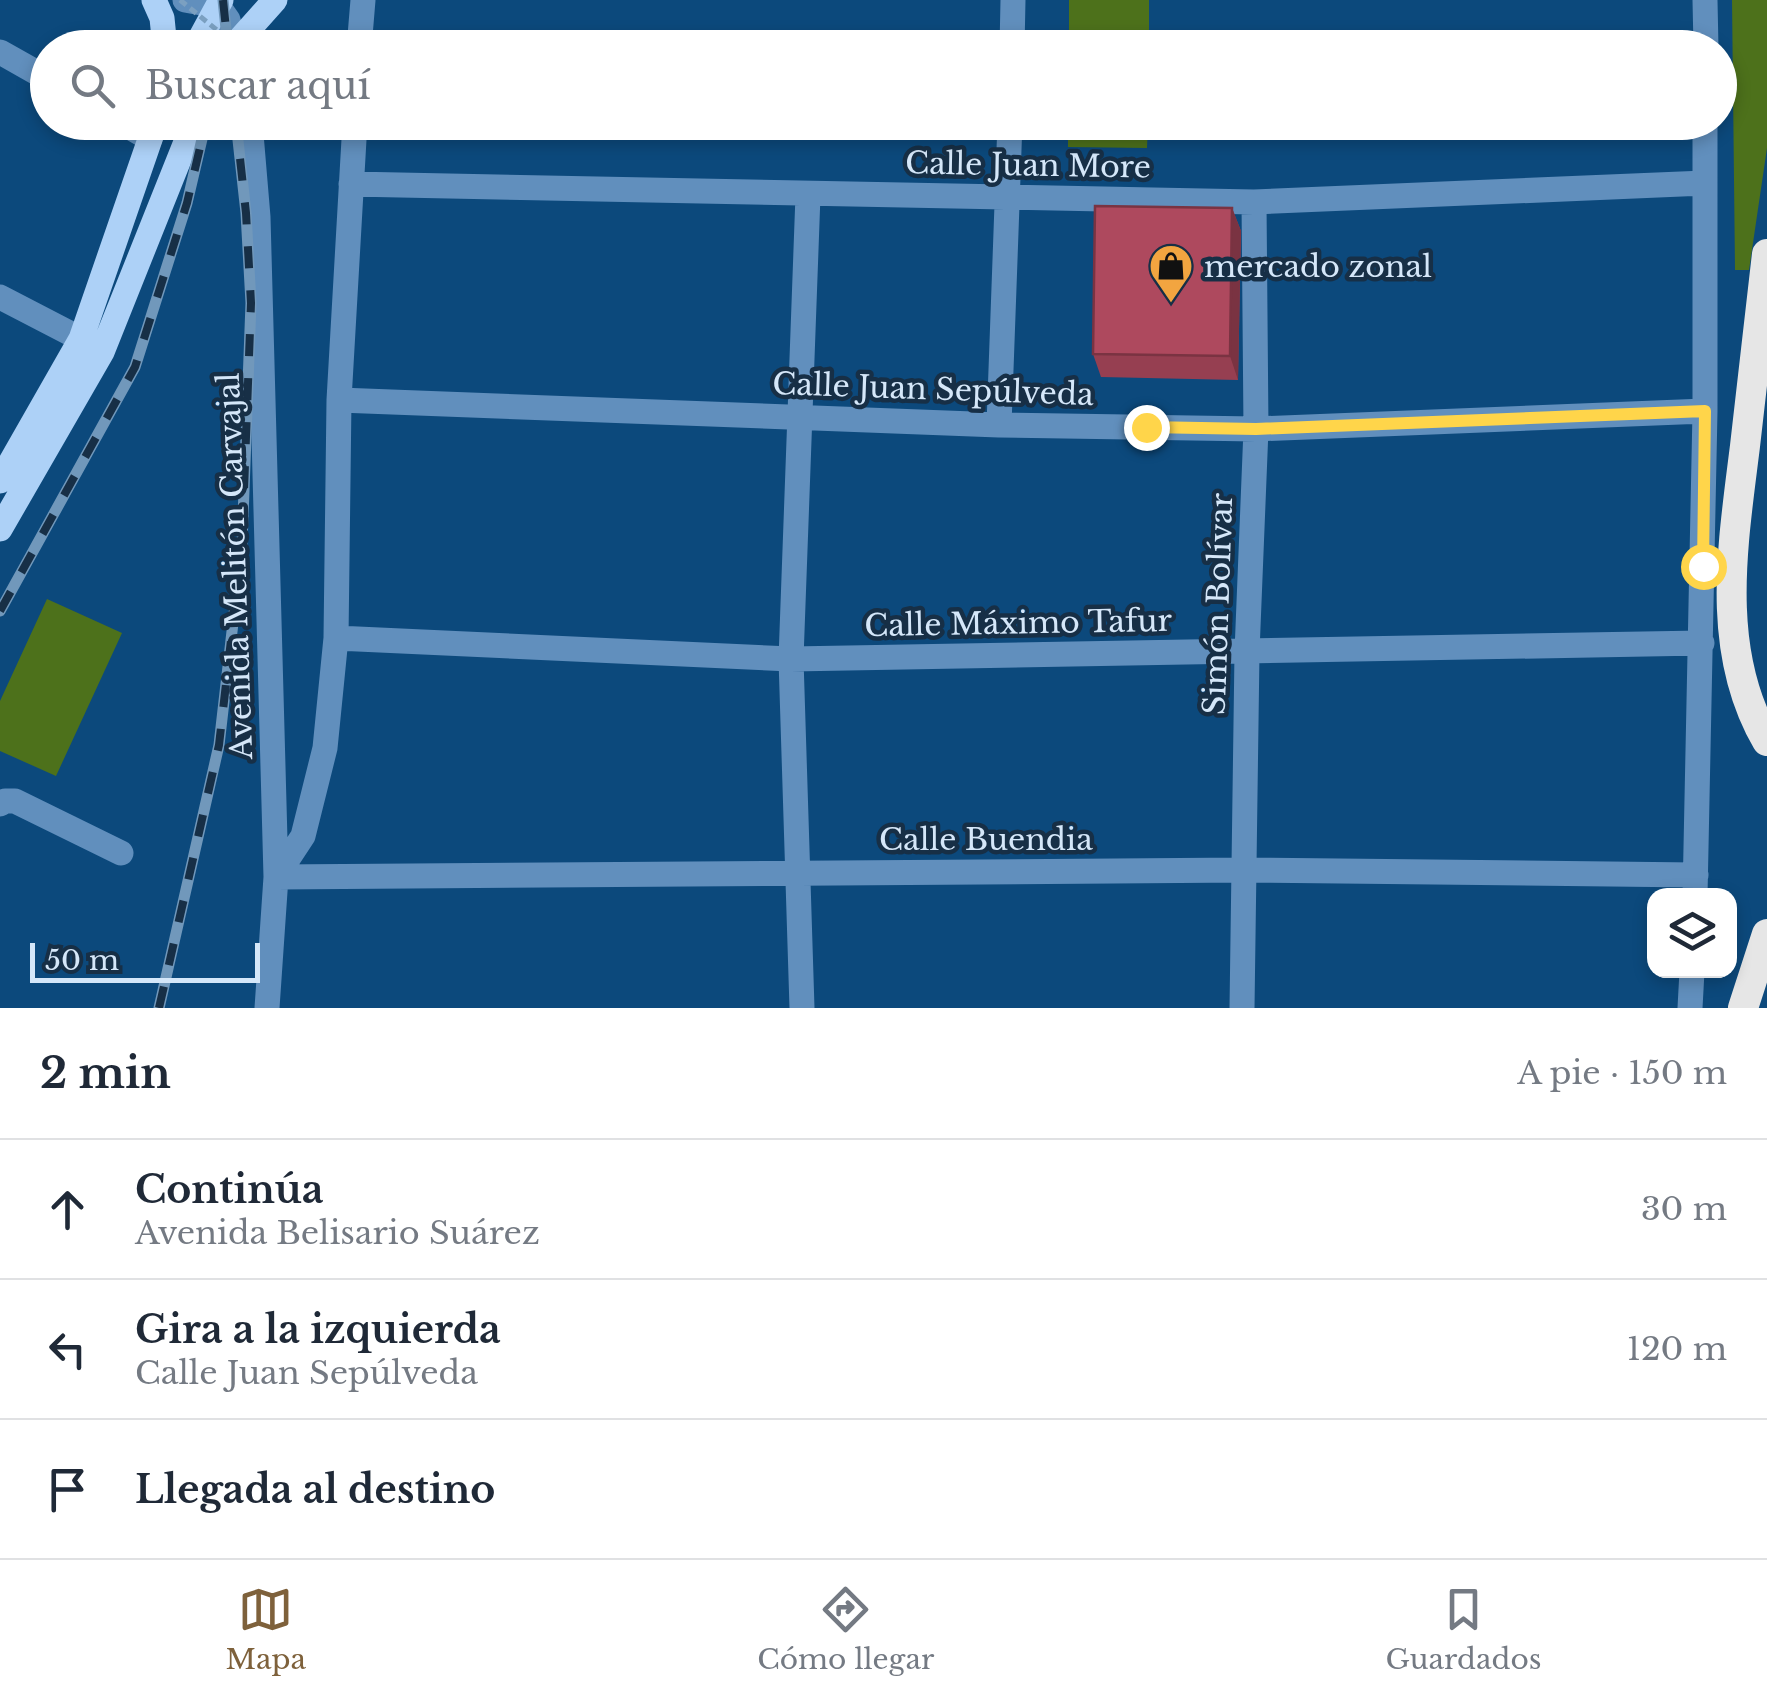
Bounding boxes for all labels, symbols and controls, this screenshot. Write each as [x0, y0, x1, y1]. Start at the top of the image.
search box [30, 30, 1737, 140]
icon: search [65, 58, 120, 113]
text: Buscar aquí [145, 62, 370, 109]
street label: Calle Juan More [905, 144, 1151, 186]
shop icon: mercado zonal [1148, 243, 1194, 304]
place label: mercado zonal [1204, 248, 1432, 285]
street label: Calle Juan Sepúlveda [772, 365, 1095, 413]
street label: Avenida Melitón Carvajal [210, 372, 260, 761]
route end [1124, 405, 1170, 451]
street label: Simón Bolívar [1196, 492, 1240, 716]
route start [1681, 544, 1727, 590]
street label: Calle Máximo Tafur [864, 602, 1173, 644]
street label: Calle Buendia [879, 821, 1093, 858]
map controls [1647, 888, 1737, 978]
button: layers [1647, 888, 1737, 978]
scale bar [30, 938, 260, 983]
text: 50 m [45, 943, 119, 978]
text: 2 min [40, 1047, 171, 1099]
text: A pie · 150 m [1517, 1053, 1727, 1093]
text: Continúa [135, 1166, 324, 1213]
icon: ahead [40, 1182, 95, 1237]
text: 30 m [1641, 1189, 1727, 1229]
text: Avenida Belisario Suárez [135, 1213, 540, 1253]
text: Gira a la izquierda [135, 1306, 501, 1353]
icon: left [40, 1322, 95, 1377]
text: 120 m [1627, 1329, 1727, 1369]
text: Calle Juan Sepúlveda [135, 1353, 478, 1393]
icon: arrive [40, 1462, 95, 1517]
text: Llegada al destino [135, 1466, 495, 1513]
tab: Mapa [226, 1582, 306, 1677]
tab: Cómo llegar [757, 1582, 934, 1677]
tab: Guardados [1385, 1582, 1541, 1677]

